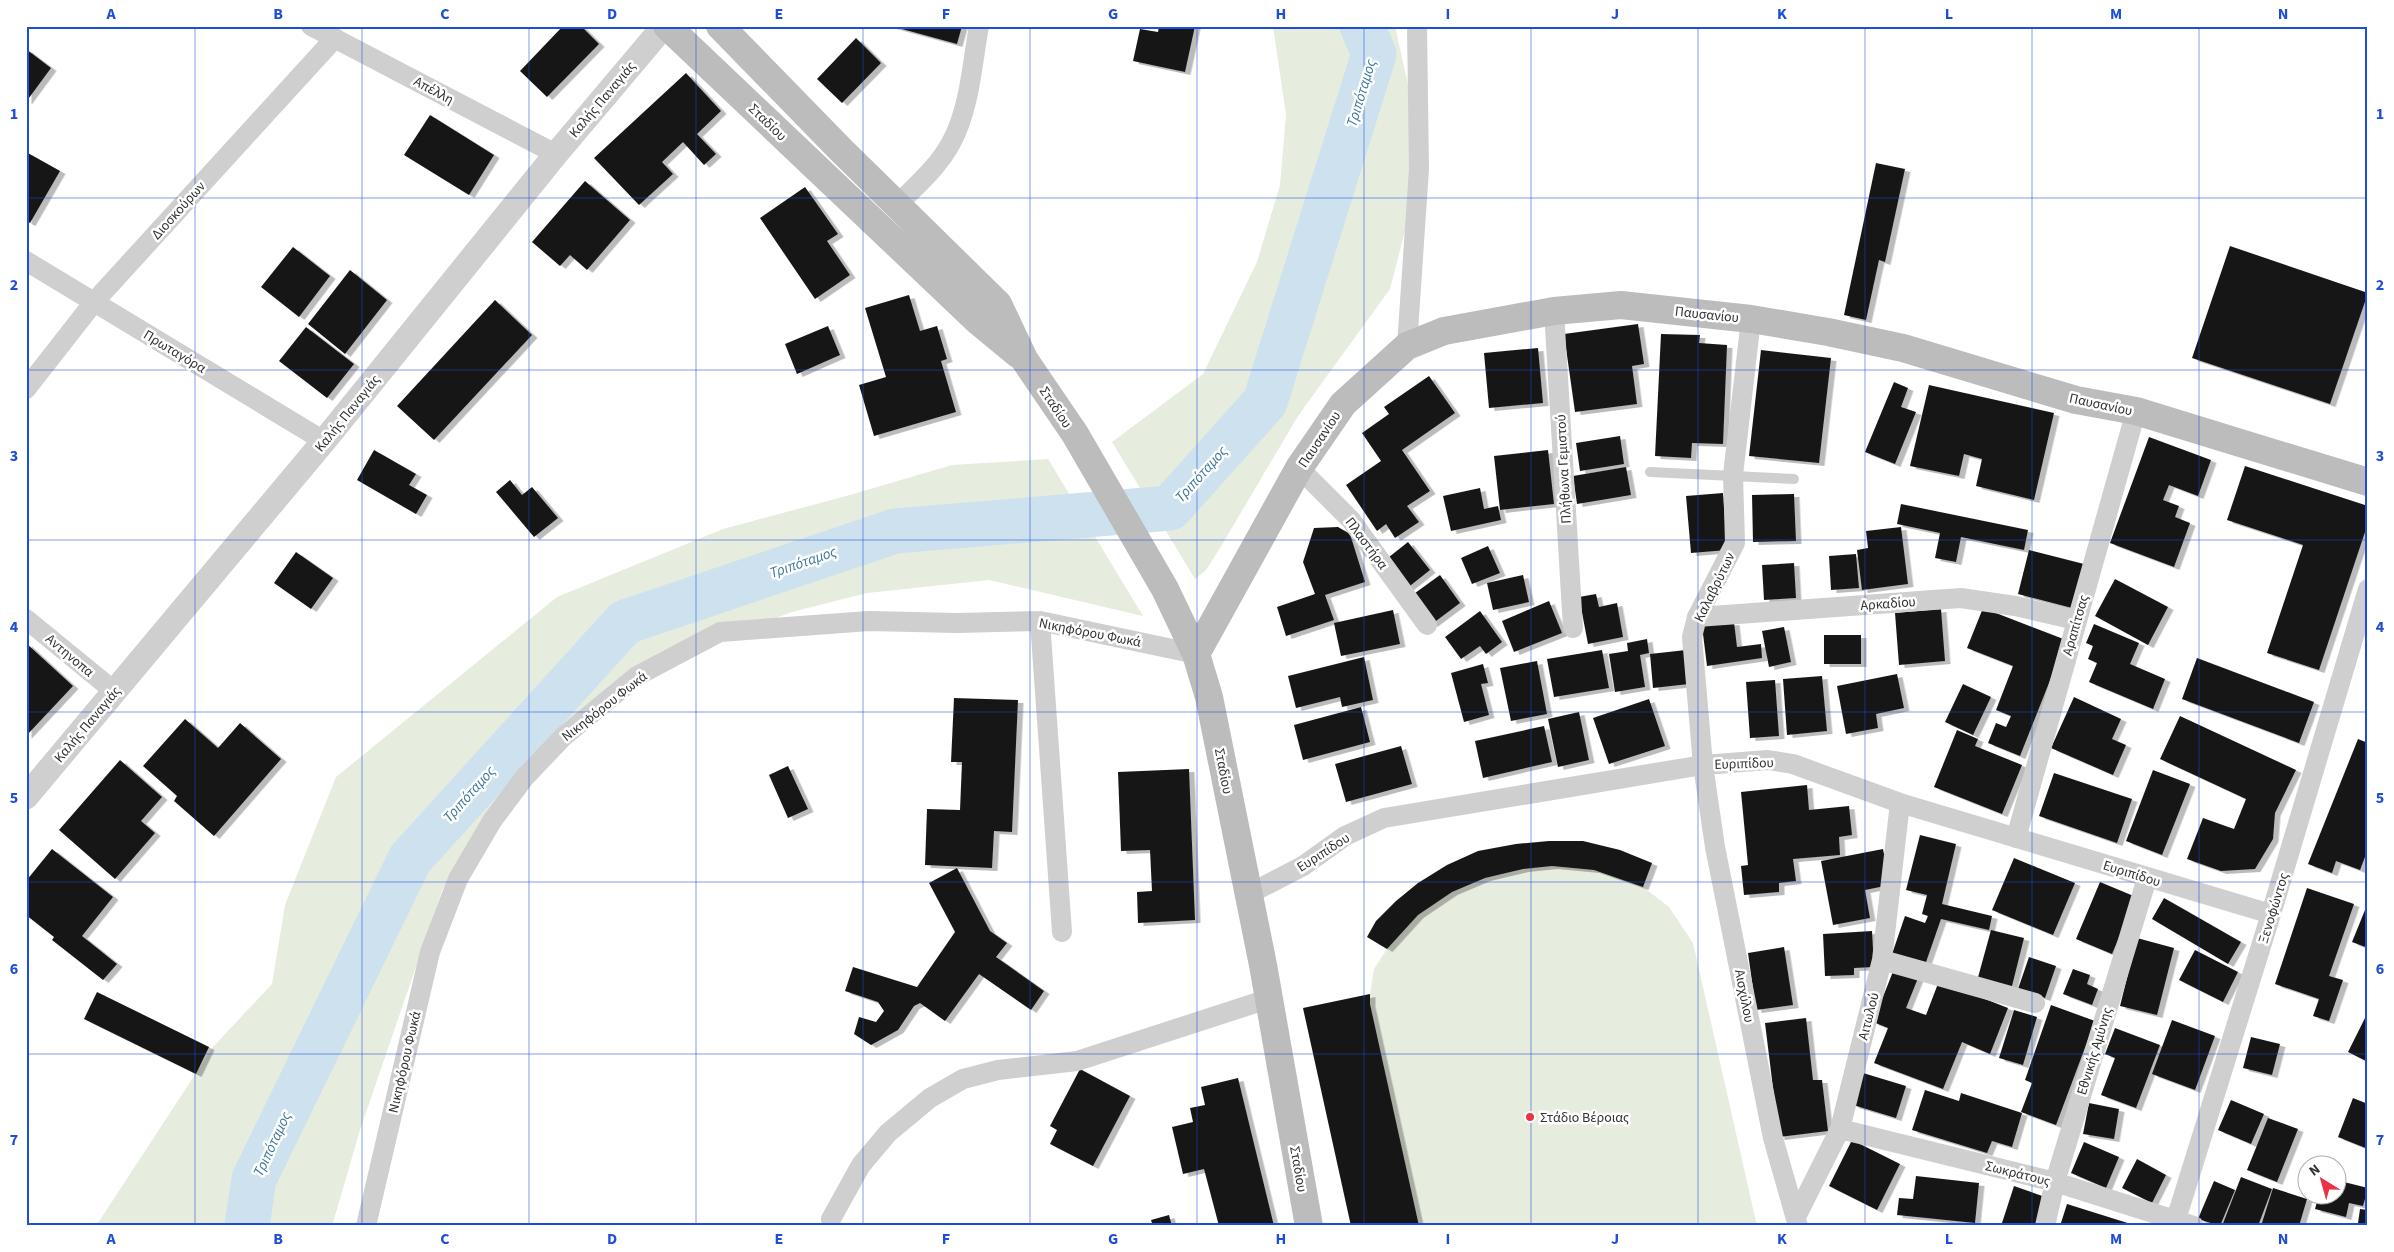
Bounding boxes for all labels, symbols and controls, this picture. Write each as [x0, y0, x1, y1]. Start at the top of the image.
text: A [105, 3, 116, 25]
text: B [273, 3, 283, 25]
text: C [440, 3, 450, 25]
text: D [607, 3, 617, 25]
text: E [775, 3, 783, 25]
text: F [942, 3, 950, 25]
text: G [1108, 3, 1118, 25]
text: H [1276, 3, 1286, 25]
text: I [1446, 3, 1450, 25]
text: J [1611, 3, 1619, 25]
text: K [1777, 3, 1787, 25]
text: L [1945, 3, 1953, 25]
text: M [2110, 3, 2122, 25]
text: N [2278, 3, 2288, 25]
water label: Τριπόταμος [1341, 56, 1382, 129]
street label: Καλής Παναγιάς [565, 57, 641, 142]
street label: Απέλλη [410, 72, 457, 110]
street label: Σταδίου [744, 99, 791, 146]
text: 1 [10, 103, 18, 125]
text: 1 [2376, 103, 2384, 125]
street label: Διοσκούρων [147, 177, 211, 244]
text: 2 [10, 274, 18, 296]
text: 2 [2376, 274, 2384, 296]
street label: Παυσανίου [1674, 302, 1740, 328]
street label: Πρωταγόρα [139, 325, 210, 379]
street label: Καλής Παναγιάς [310, 371, 385, 457]
street label: Σταδίου [1034, 383, 1076, 432]
street label: Παυσανίου [2067, 389, 2134, 421]
street label: Παυσανίου [1294, 407, 1346, 472]
street label: Πλήθωνα Γεμιστού [1551, 414, 1577, 524]
water label: Τριπόταμος [1170, 441, 1233, 507]
text: 3 [10, 445, 18, 467]
text: 3 [2376, 445, 2384, 467]
street label: Πλαστήρα [1340, 513, 1393, 574]
water label: Τριπόταμος [767, 541, 840, 584]
street label: Καλαβρύτων [1689, 549, 1741, 626]
street label: Αρκαδίου [1860, 592, 1916, 616]
street label: Αραπίτσας [2058, 592, 2094, 658]
street label: Νικηφόρου Φωκά [1037, 613, 1143, 653]
text: 4 [10, 616, 19, 638]
text: 4 [2376, 616, 2385, 638]
street label: Αντηνοπα [41, 630, 98, 682]
street label: Νικηφόρου Φωκά [558, 667, 652, 747]
street label: Καλής Παναγιάς [50, 682, 126, 767]
street label: Σταδίου [1209, 747, 1237, 796]
street label: Ευριπίδου [1714, 753, 1774, 775]
water label: Τριπόταμος [438, 761, 501, 827]
text: 5 [10, 787, 18, 809]
text: 5 [2376, 787, 2384, 809]
street label: Ευριπίδου [1293, 828, 1354, 877]
street label: Ευριπίδου [2100, 856, 2163, 892]
street label: Ξενοφώντος [2254, 870, 2294, 946]
text: 6 [10, 958, 18, 980]
text: 6 [2376, 958, 2384, 980]
street label: Αισχύλου [1729, 968, 1759, 1024]
street label: Αιτωλού [1853, 990, 1885, 1042]
street label: Εθνικής Αμύνης [2072, 1005, 2118, 1098]
street label: Νικηφόρου Φωκά [384, 1009, 426, 1115]
water label: Τριπόταμος [248, 1108, 297, 1180]
place label: Στάδιο Βέροιας [1540, 1108, 1629, 1128]
marker: Στάδιο Βέροιας [1524, 1111, 1536, 1123]
text: 7 [10, 1129, 18, 1151]
text: 7 [2376, 1129, 2384, 1151]
street label: Σταδίου [1284, 1145, 1312, 1194]
north arrow [2296, 1154, 2346, 1204]
street label: Σωκράτους [1983, 1156, 2052, 1192]
text: N [2305, 1160, 2325, 1181]
text: A [105, 1228, 116, 1250]
text: B [273, 1228, 283, 1250]
text: C [440, 1228, 450, 1250]
text: D [607, 1228, 617, 1250]
text: E [775, 1228, 783, 1250]
text: F [942, 1228, 950, 1250]
text: G [1108, 1228, 1118, 1250]
text: H [1276, 1228, 1286, 1250]
text: I [1446, 1228, 1450, 1250]
text: J [1611, 1228, 1619, 1250]
text: K [1777, 1228, 1787, 1250]
text: L [1945, 1228, 1953, 1250]
text: M [2110, 1228, 2122, 1250]
text: N [2278, 1228, 2288, 1250]

